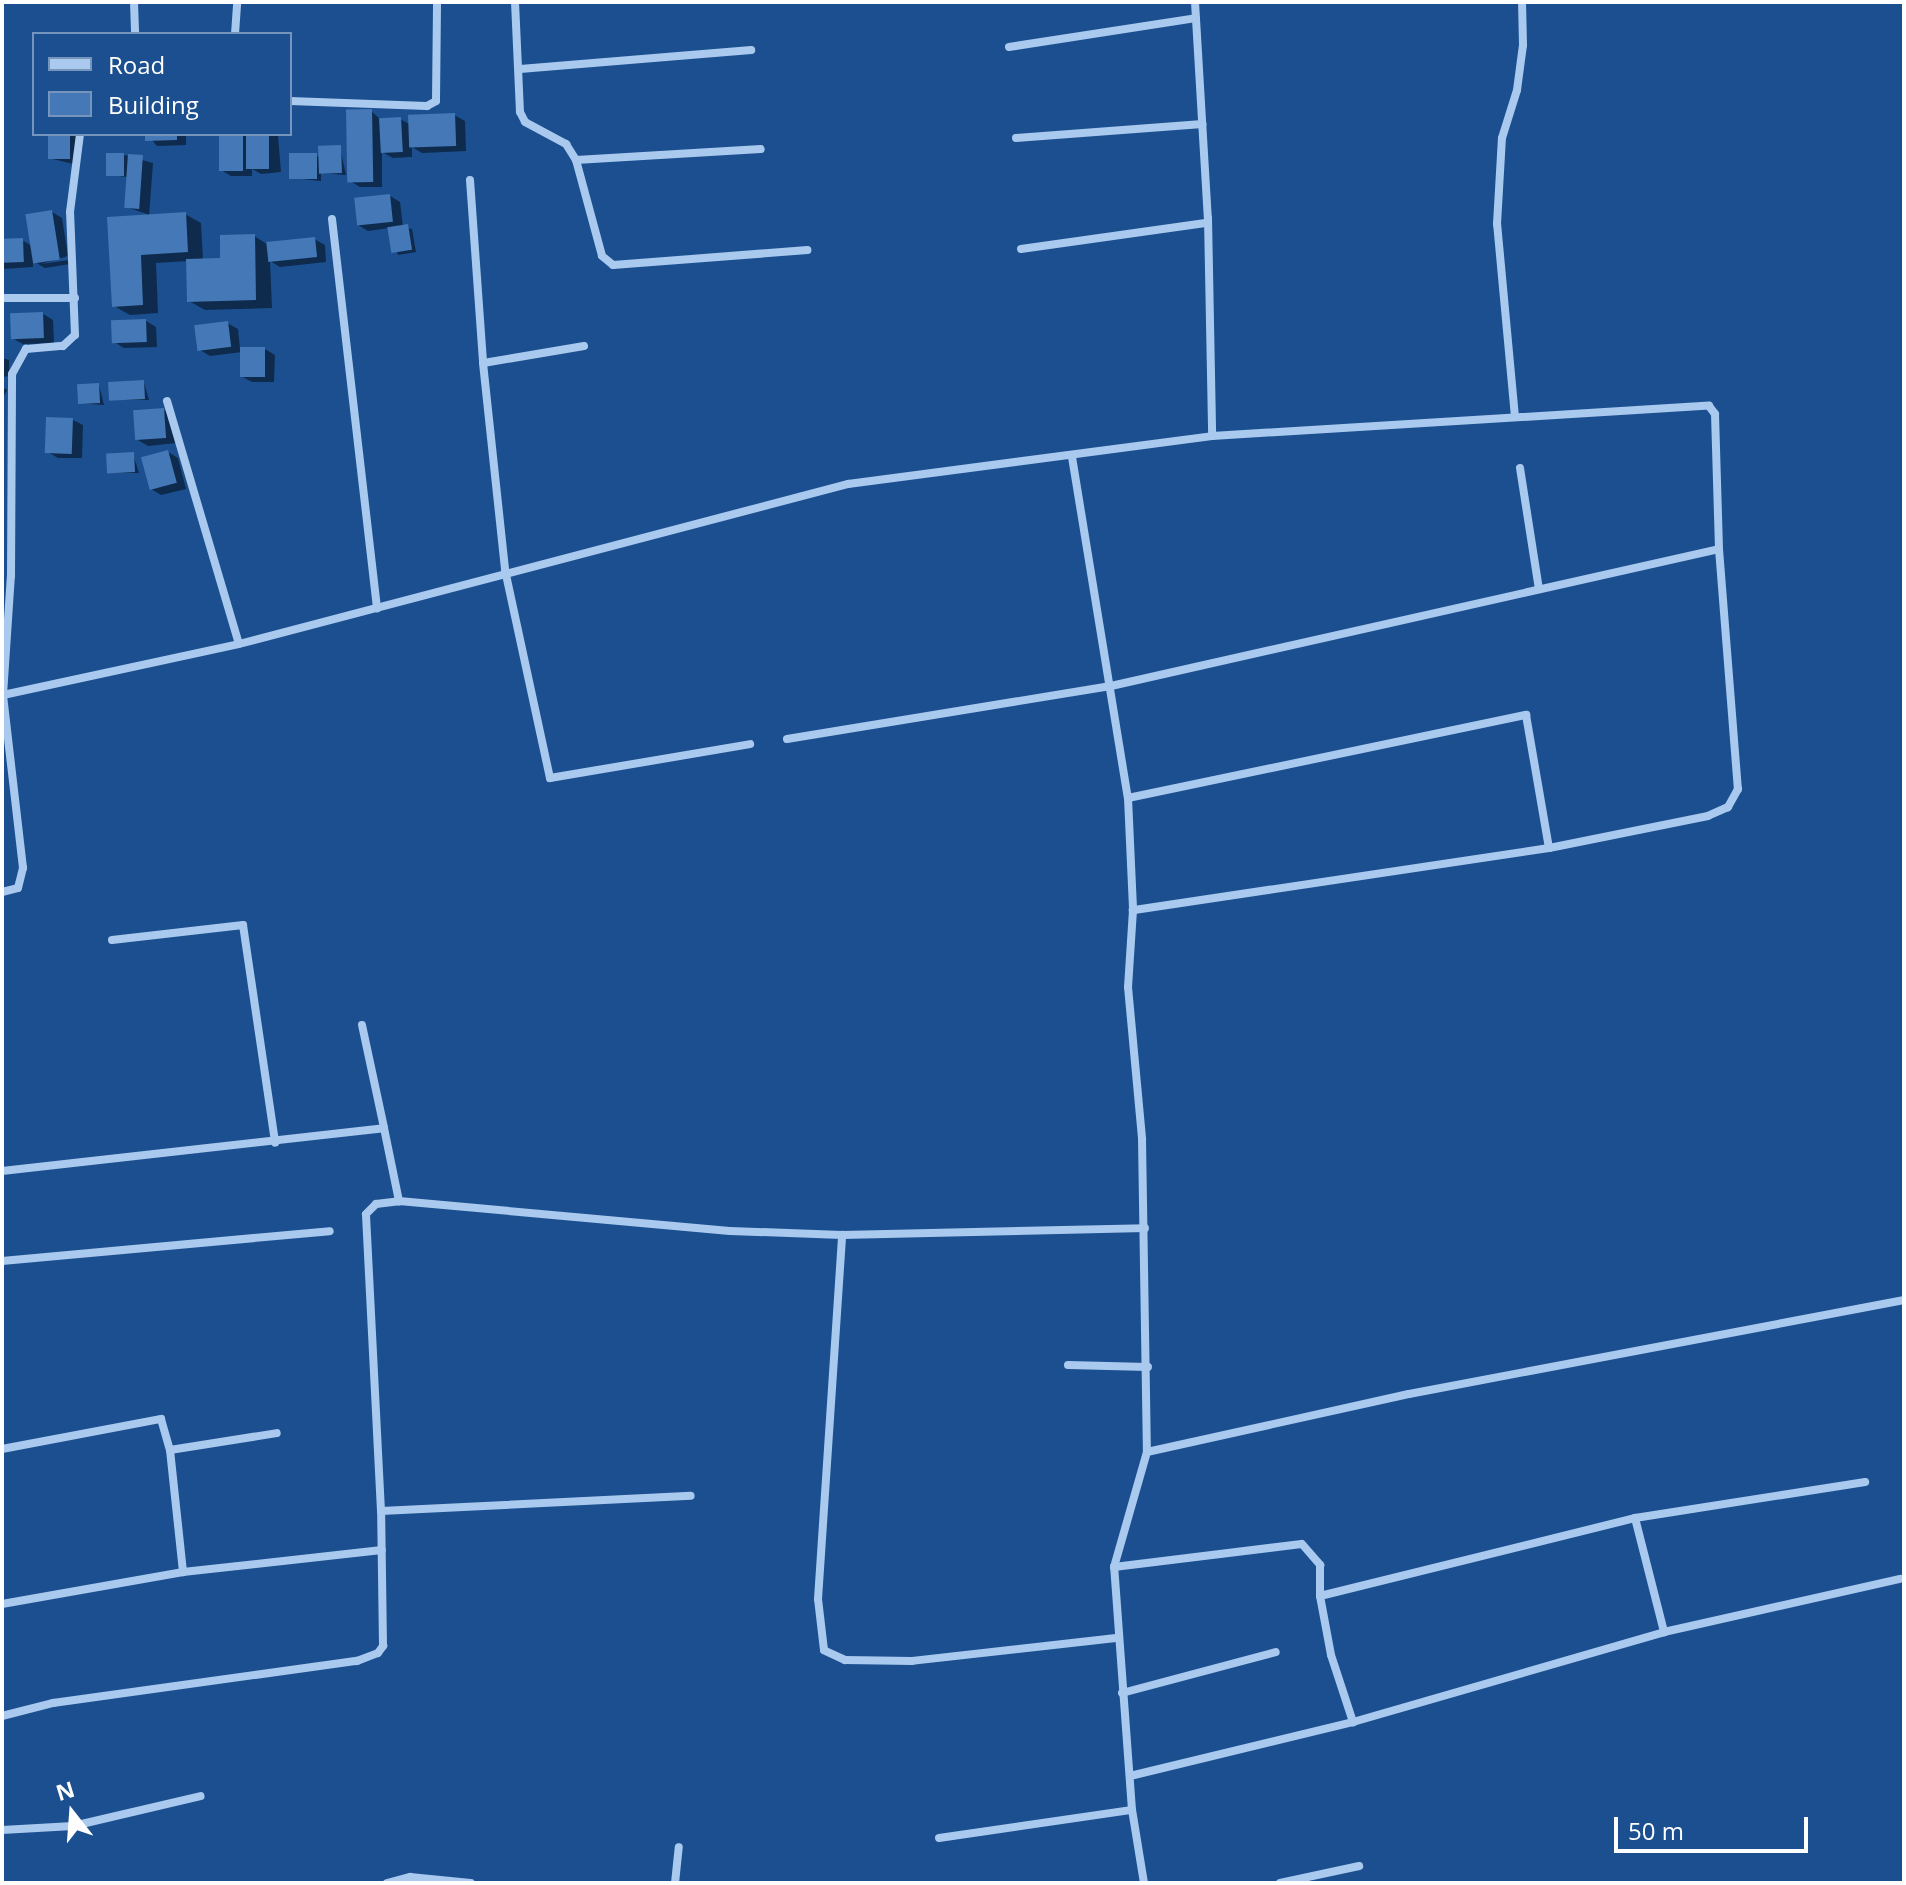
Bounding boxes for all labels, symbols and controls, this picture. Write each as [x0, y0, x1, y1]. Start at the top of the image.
legend [32, 32, 292, 136]
text: Road [108, 48, 165, 81]
text: Building [108, 88, 199, 121]
north arrow [32, 1773, 112, 1853]
text: N [52, 1773, 78, 1807]
scale bar [1618, 1801, 1812, 1851]
text: 50 m [1628, 1814, 1684, 1847]

